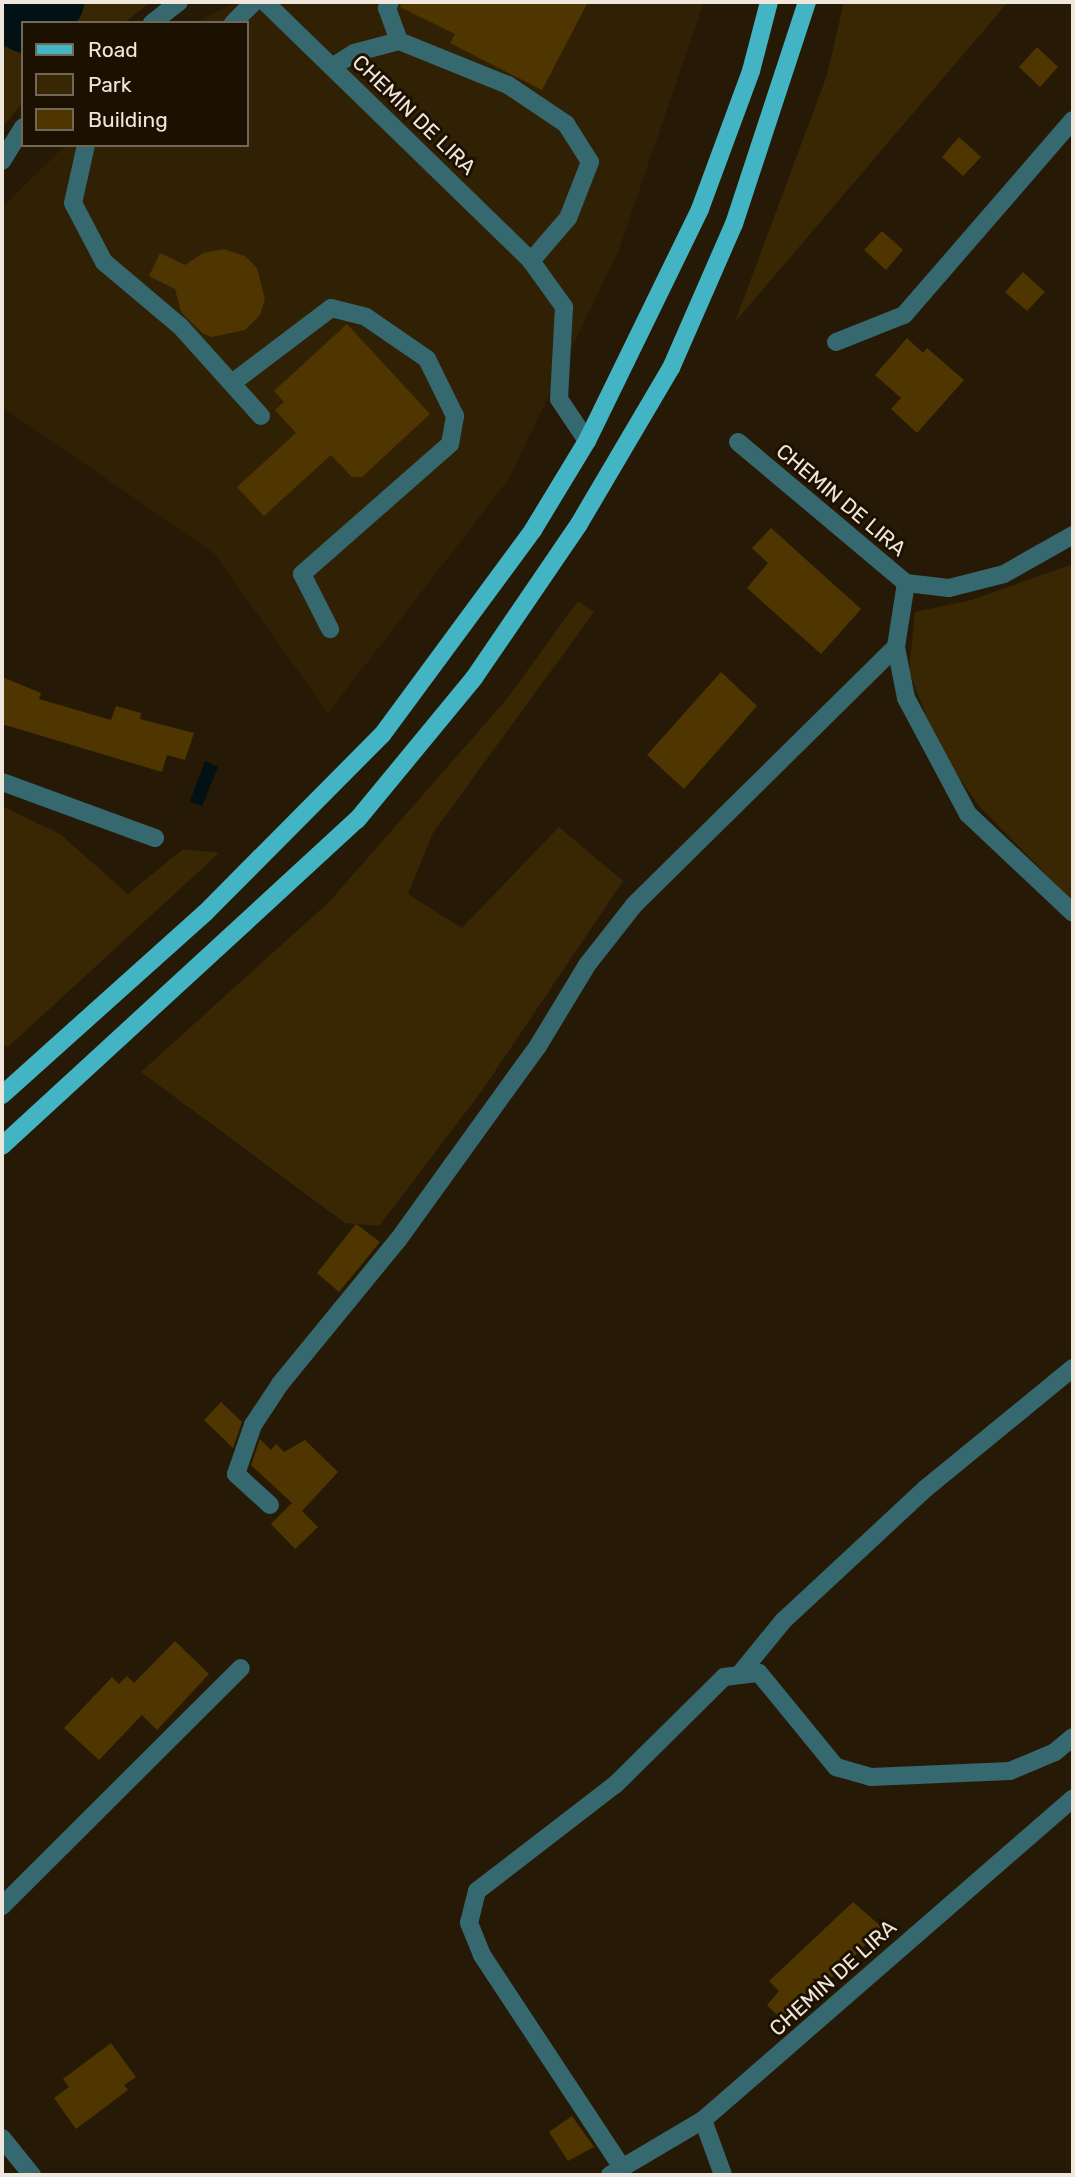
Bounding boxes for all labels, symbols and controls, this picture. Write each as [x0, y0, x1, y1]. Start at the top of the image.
legend [21, 21, 248, 147]
text: Road [88, 37, 138, 62]
street label: CHEMIN DE LIRA [347, 50, 481, 180]
text: Park [88, 72, 132, 97]
text: Building [88, 107, 168, 132]
street label: CHEMIN DE LIRA [771, 438, 911, 562]
street label: CHEMIN DE LIRA [765, 1915, 901, 2041]

